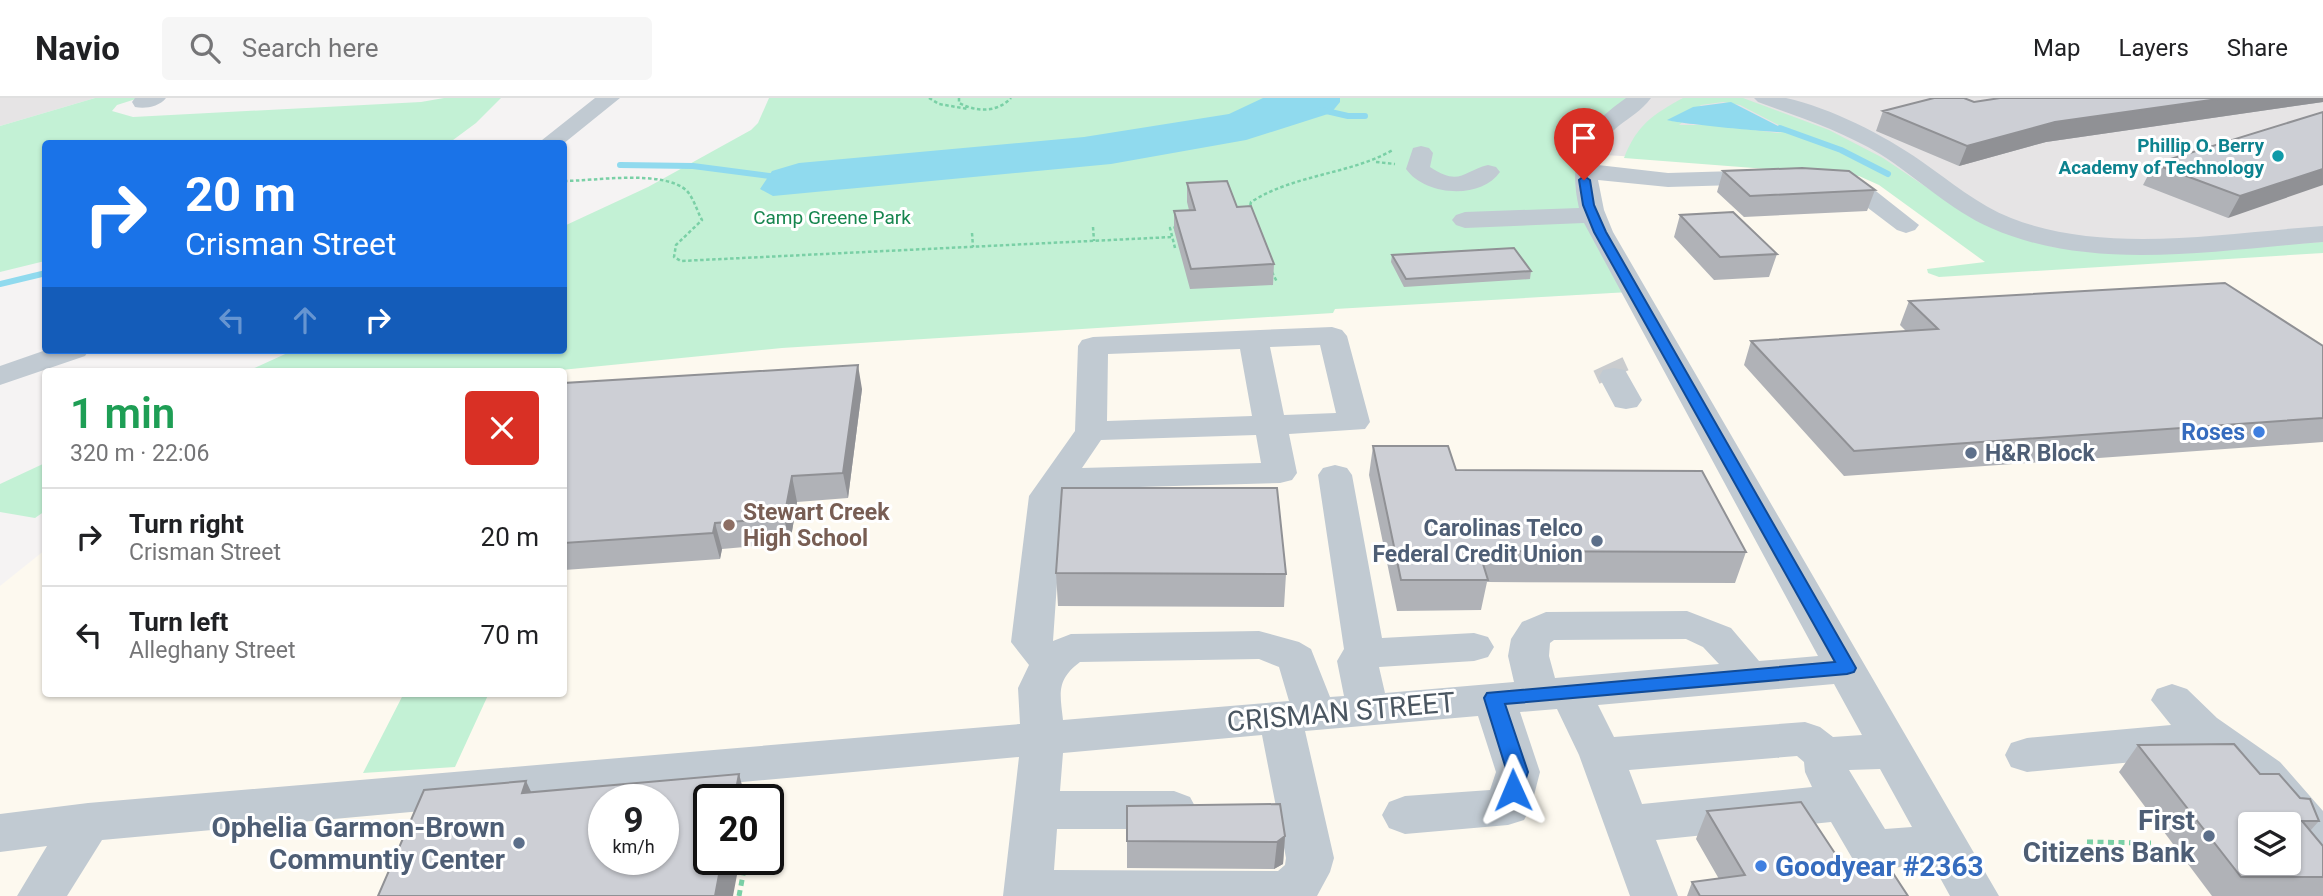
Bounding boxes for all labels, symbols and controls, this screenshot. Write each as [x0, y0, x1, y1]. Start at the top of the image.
search box [162, 17, 652, 80]
text: Navio [35, 29, 120, 68]
icon: search [186, 29, 224, 67]
text: Search here [242, 33, 379, 63]
text: Map [2033, 34, 2081, 62]
text: Layers [2119, 34, 2189, 62]
text: Share [2227, 34, 2288, 62]
pin [1554, 108, 1614, 180]
icon: arrive [1565, 119, 1603, 157]
place label: Phillip O. Berry Academy of Technology [2058, 134, 2264, 179]
marker: Phillip O. Berry Academy of Technology [2270, 148, 2286, 164]
text: 20 m [185, 166, 296, 223]
icon: right [70, 168, 161, 259]
park label: Camp Greene Park [753, 206, 911, 229]
text: Crisman Street [185, 225, 396, 263]
icon: left [213, 301, 251, 339]
icon: ahead [286, 301, 324, 339]
icon: right [359, 301, 397, 339]
text: 1 min [70, 389, 175, 438]
button: close [465, 391, 539, 465]
place label: Roses [2181, 419, 2245, 446]
marker: Roses [2251, 424, 2267, 440]
text: 320 m · 22:06 [70, 440, 209, 467]
place label: H&R Block [1985, 440, 2096, 467]
marker: H&R Block [1963, 445, 1979, 461]
place label: Stewart Creek High School [743, 499, 890, 552]
text: Turn right [129, 509, 244, 539]
place label: Carolinas Telco Federal Credit Union [1372, 515, 1583, 568]
marker: Stewart Creek High School [721, 517, 737, 533]
icon: right [70, 518, 108, 556]
text: 20 m [481, 522, 539, 552]
marker: Carolinas Telco Federal Credit Union [1589, 533, 1605, 549]
text: Crisman Street [129, 539, 281, 566]
text: Turn left [129, 607, 228, 637]
icon: left [70, 616, 108, 654]
text: 70 m [481, 620, 539, 650]
text: Alleghany Street [129, 637, 295, 664]
street label: CRISMAN STREET [1225, 686, 1457, 738]
position arrow [1476, 753, 1550, 827]
speed limit sign: 20 [693, 784, 784, 875]
text: 9 [623, 800, 644, 841]
place label: First Citizens Bank [2023, 804, 2196, 869]
place label: Ophelia Garmon-Brown Communtiy Center [212, 811, 505, 876]
map controls [2238, 812, 2301, 875]
button: layers [2238, 812, 2301, 875]
marker: First Citizens Bank [2201, 828, 2217, 844]
marker: Ophelia Garmon-Brown Communtiy Center [511, 835, 527, 851]
text: km/h [612, 836, 655, 857]
place label: Goodyear #2363 [1775, 850, 1984, 883]
marker: Goodyear #2363 [1753, 858, 1769, 874]

